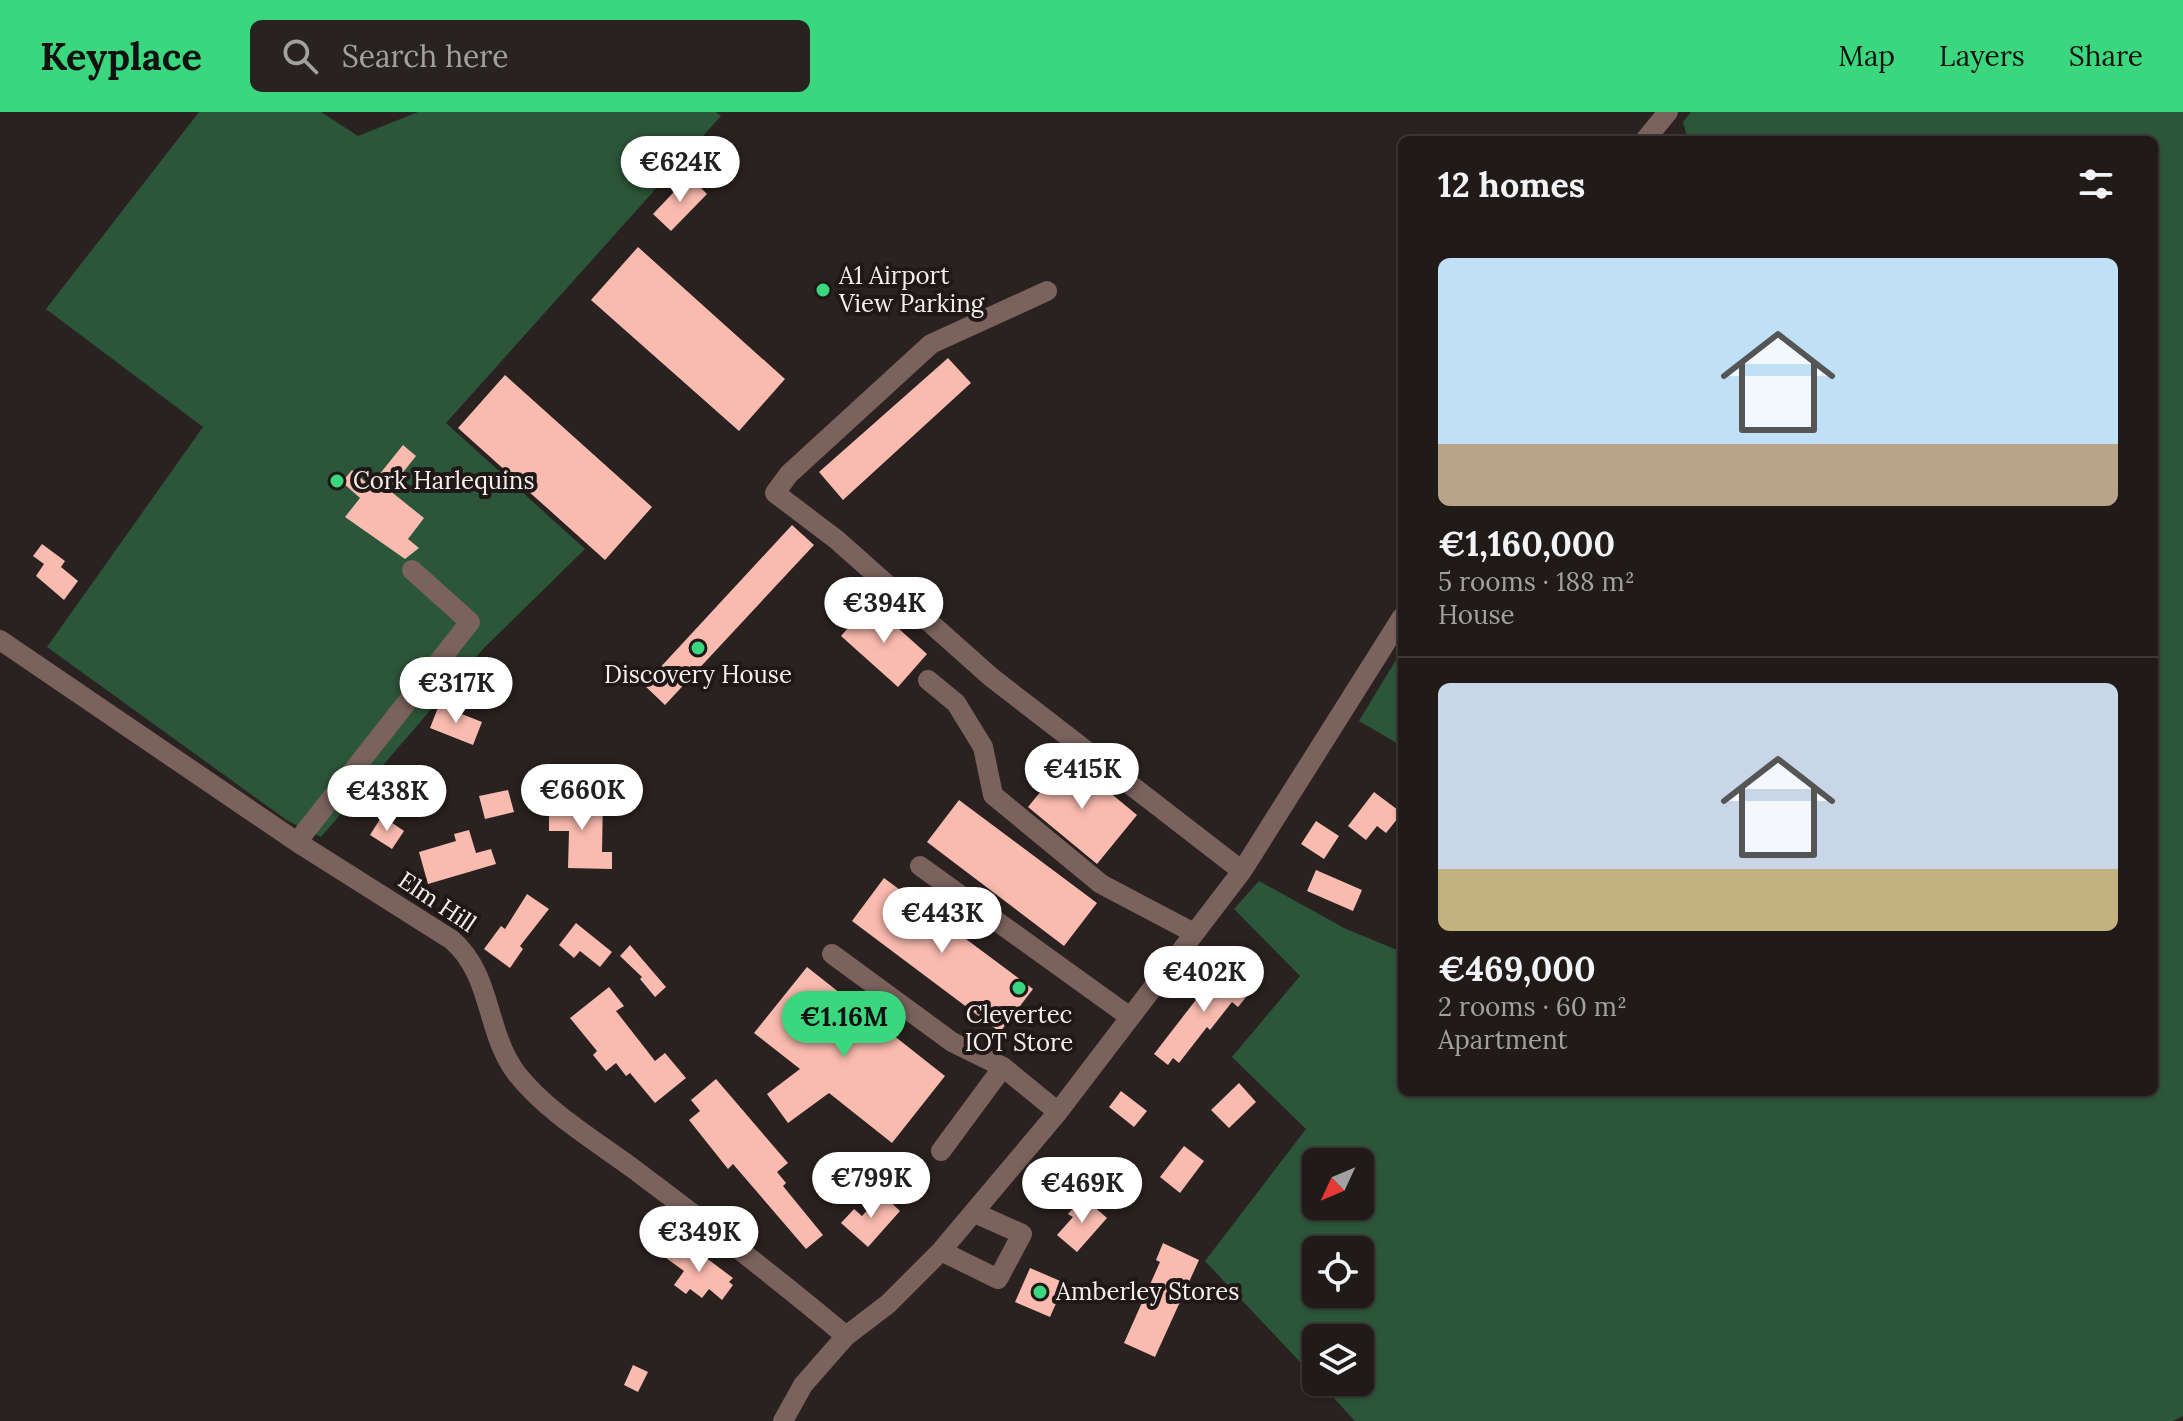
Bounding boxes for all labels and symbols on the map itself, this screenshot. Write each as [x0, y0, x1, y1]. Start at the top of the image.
pin: €624K [624, 136, 736, 204]
place label: A1 Airport View Parking [838, 260, 985, 319]
marker: A1 Airport View Parking [814, 281, 832, 299]
place label: Cork Harlequins [353, 465, 535, 496]
marker: Cork Harlequins [328, 472, 346, 490]
pin: €394K [828, 577, 940, 645]
marker: Discovery House [689, 639, 707, 657]
pin: €317K [400, 657, 512, 725]
place label: Discovery House [604, 659, 792, 690]
pin: €415K [1026, 743, 1138, 811]
pin: €660K [526, 764, 638, 832]
pin: €438K [331, 765, 443, 833]
street label: Elm Hill [392, 864, 482, 939]
pin: €443K [886, 887, 998, 955]
pin: €402K [1148, 946, 1260, 1014]
marker: Clevertec IOT Store [1010, 979, 1028, 997]
pin: €1.16M [779, 991, 909, 1059]
place label: Clevertec IOT Store [965, 999, 1073, 1058]
north arrow [1302, 1148, 1374, 1220]
pin: €799K [815, 1152, 927, 1220]
pin: €469K [1026, 1157, 1138, 1225]
pin: €349K [643, 1206, 755, 1274]
place label: Amberley Stores [1055, 1276, 1239, 1307]
marker: Amberley Stores [1031, 1283, 1049, 1301]

